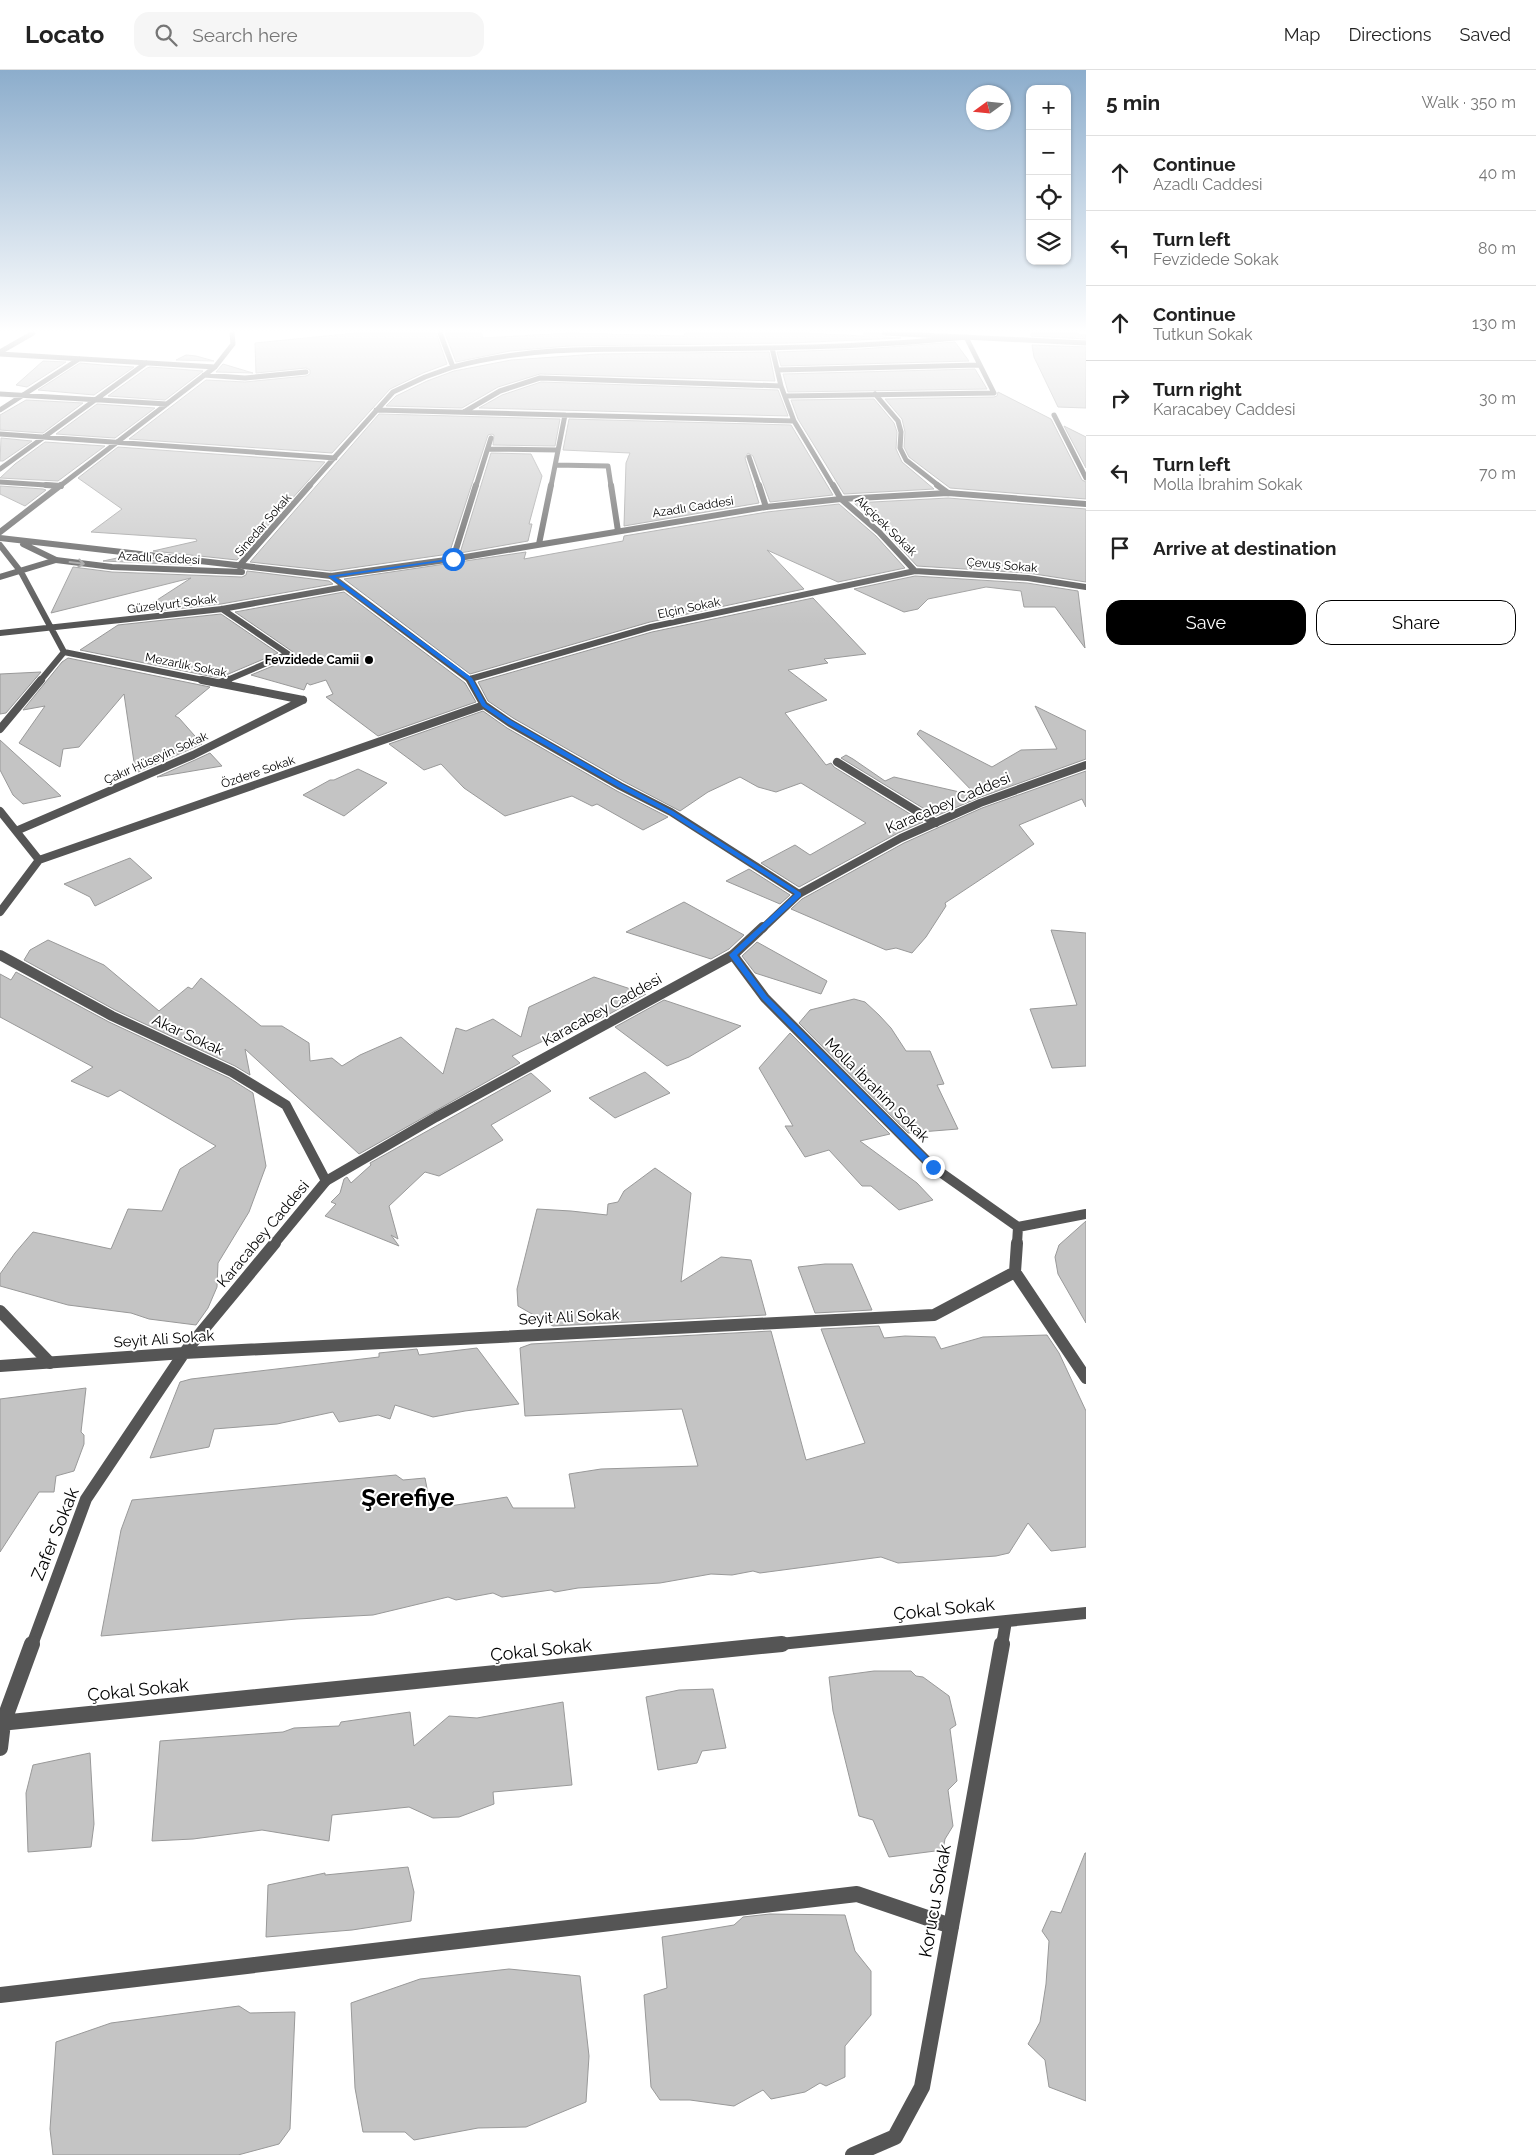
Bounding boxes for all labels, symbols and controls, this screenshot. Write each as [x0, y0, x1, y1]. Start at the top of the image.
search box [134, 12, 484, 57]
text: Locato [25, 20, 104, 49]
icon: search [152, 21, 180, 49]
text: Search here [192, 24, 298, 46]
text: Map [1284, 24, 1320, 45]
text: Directions [1348, 24, 1432, 45]
text: Saved [1460, 24, 1511, 45]
north arrow [966, 85, 1011, 130]
map controls [1026, 85, 1071, 265]
button: + [1026, 85, 1071, 130]
text: 5 min [1106, 90, 1160, 115]
text: Walk · 350 m [1422, 93, 1516, 112]
button: − [1026, 130, 1071, 175]
text: Continue [1153, 153, 1236, 175]
icon: ahead [1106, 159, 1134, 187]
text: 40 m [1479, 164, 1516, 183]
button: locate [1026, 175, 1071, 220]
text: Azadlı Caddesi [1153, 175, 1263, 194]
button: layers [1026, 220, 1071, 265]
text: Turn left [1153, 228, 1230, 250]
icon: left [1106, 234, 1134, 262]
text: 80 m [1478, 239, 1516, 258]
text: Fevzidede Sokak [1153, 250, 1279, 269]
text: Continue [1153, 303, 1236, 325]
icon: ahead [1106, 309, 1134, 337]
text: 130 m [1472, 314, 1516, 333]
text: Tutkun Sokak [1153, 325, 1253, 344]
text: Turn right [1153, 378, 1242, 400]
icon: right [1106, 384, 1134, 412]
text: 30 m [1479, 389, 1516, 408]
text: Karacabey Caddesi [1153, 400, 1295, 419]
text: Turn left [1153, 453, 1230, 475]
icon: left [1106, 459, 1134, 487]
text: 70 m [1479, 464, 1516, 483]
text: Molla İbrahim Sokak [1153, 475, 1303, 494]
street label: Sinedar Sokak [232, 490, 294, 559]
street label: Akçiçek Sokak [852, 493, 920, 559]
street label: Azadlı Caddesi [651, 494, 735, 520]
icon: arrive [1106, 534, 1134, 562]
text: Arrive at destination [1153, 537, 1337, 559]
route start [442, 548, 465, 571]
street label: Azadlı Caddesi [118, 549, 200, 567]
street label: Çevuş Sokak [966, 555, 1039, 575]
one-way arrow [69, 558, 85, 568]
street label: Güzelyurt Sokak [126, 591, 218, 616]
street label: Elçin Sokak [656, 594, 722, 621]
button: Save [1106, 600, 1306, 645]
button: Share [1316, 600, 1516, 645]
street label: Mezarlık Sokak [144, 650, 229, 680]
place label: Fevzidede Camii [265, 653, 359, 667]
marker: Fevzidede Camii [363, 654, 375, 666]
street label: Çakır Hüseyin Sokak [102, 729, 211, 787]
street label: Özdere Sokak [219, 753, 297, 791]
street label: Karacabey Caddesi [883, 769, 1013, 837]
street label: Karacabey Caddesi [539, 970, 665, 1050]
street label: Akar Sokak [149, 1011, 227, 1059]
street label: Molla İbrahim Sokak [821, 1033, 934, 1146]
route end [922, 1156, 945, 1179]
street label: Karacabey Caddesi [213, 1177, 313, 1291]
street label: Seyit Ali Sokak [518, 1305, 620, 1329]
street label: Seyit Ali Sokak [113, 1327, 215, 1351]
district label: Şerefiye [361, 1483, 455, 1512]
street label: Zafer Sokak [26, 1484, 83, 1583]
street label: Çokal Sokak [892, 1593, 996, 1624]
street label: Çokal Sokak [489, 1634, 593, 1665]
street label: Çokal Sokak [86, 1674, 190, 1705]
street label: Korucu Sokak [914, 1842, 955, 1959]

